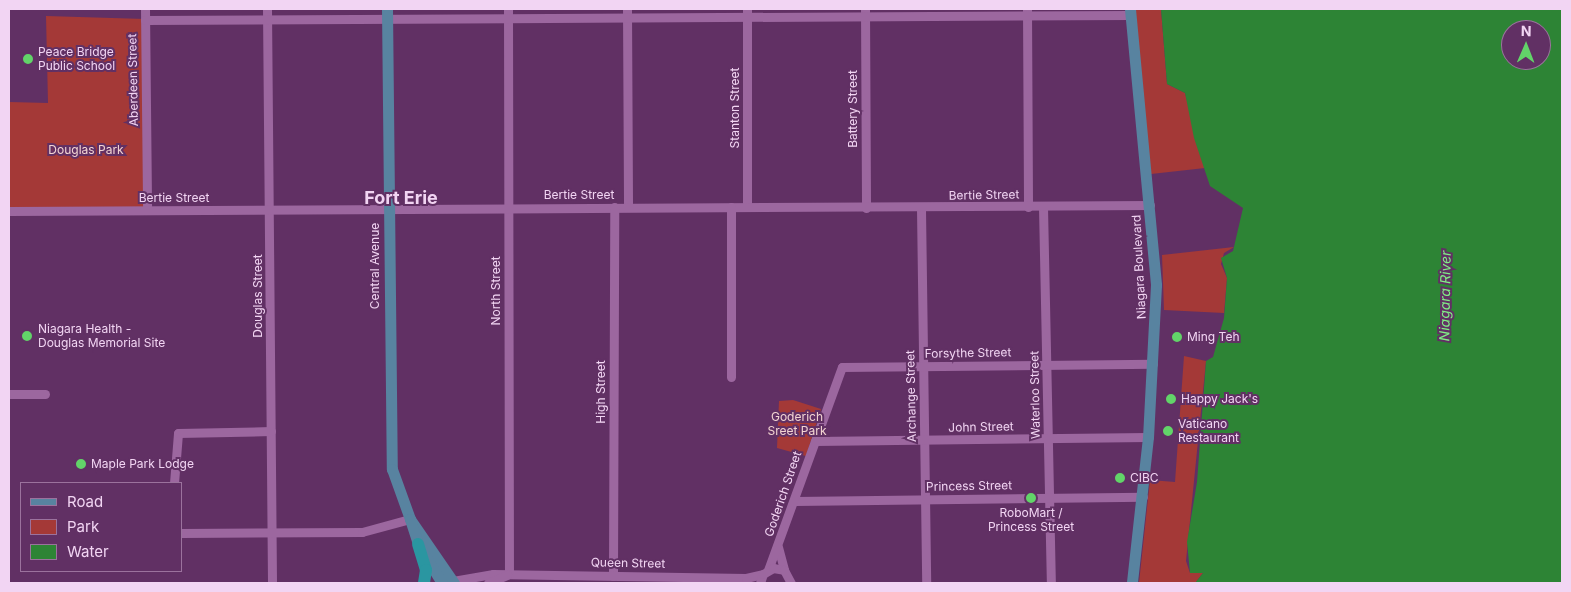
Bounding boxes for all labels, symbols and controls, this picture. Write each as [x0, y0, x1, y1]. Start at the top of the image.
north arrow [1501, 20, 1551, 70]
text: N [1521, 22, 1532, 39]
street label: Aberdeen Street [125, 34, 141, 126]
place label: Peace Bridge Public School [38, 45, 115, 73]
marker: Peace Bridge Public School [22, 53, 34, 65]
street label: Stanton Street [728, 68, 742, 148]
street label: Battery Street [846, 70, 860, 148]
park label: Douglas Park [48, 143, 124, 157]
district label: Fort Erie [364, 187, 438, 209]
street label: Bertie Street [949, 187, 1019, 203]
street label: Bertie Street [544, 188, 614, 202]
street label: Bertie Street [139, 191, 209, 205]
street label: Niagara Boulevard [1129, 215, 1149, 319]
street label: Central Avenue [368, 223, 382, 309]
water label: Niagara River [1436, 251, 1454, 341]
street label: Douglas Street [251, 254, 265, 338]
street label: North Street [489, 256, 503, 326]
place label: Niagara Health - Douglas Memorial Site [38, 322, 165, 350]
marker: Niagara Health - Douglas Memorial Site [20, 329, 34, 343]
place label: Ming Teh [1187, 330, 1239, 344]
marker: Ming Teh [1171, 331, 1183, 343]
street label: Forsythe Street [924, 345, 1012, 361]
street label: Archange Street [903, 350, 919, 442]
street label: Waterloo Street [1027, 351, 1043, 439]
street label: High Street [594, 360, 608, 424]
place label: Happy Jack's [1181, 392, 1258, 406]
marker: Happy Jack's [1165, 393, 1177, 405]
park label: Goderich Sreet Park [767, 410, 827, 438]
place label: Vaticano Restaurant [1178, 417, 1239, 445]
street label: John Street [948, 419, 1014, 435]
marker: Vaticano Restaurant [1162, 425, 1174, 437]
street label: Goderich Street [762, 449, 804, 539]
place label: Maple Park Lodge [91, 457, 194, 471]
marker: Maple Park Lodge [75, 458, 87, 470]
place label: CIBC [1130, 471, 1159, 485]
marker: CIBC [1114, 472, 1126, 484]
street label: Princess Street [926, 478, 1012, 494]
legend [20, 482, 182, 572]
text: Road [67, 492, 103, 511]
marker: RoboMart / Princess Street [1025, 492, 1037, 504]
place label: RoboMart / Princess Street [988, 506, 1074, 534]
text: Park [67, 517, 99, 536]
text: Water [67, 542, 109, 561]
street label: Queen Street [591, 555, 665, 571]

